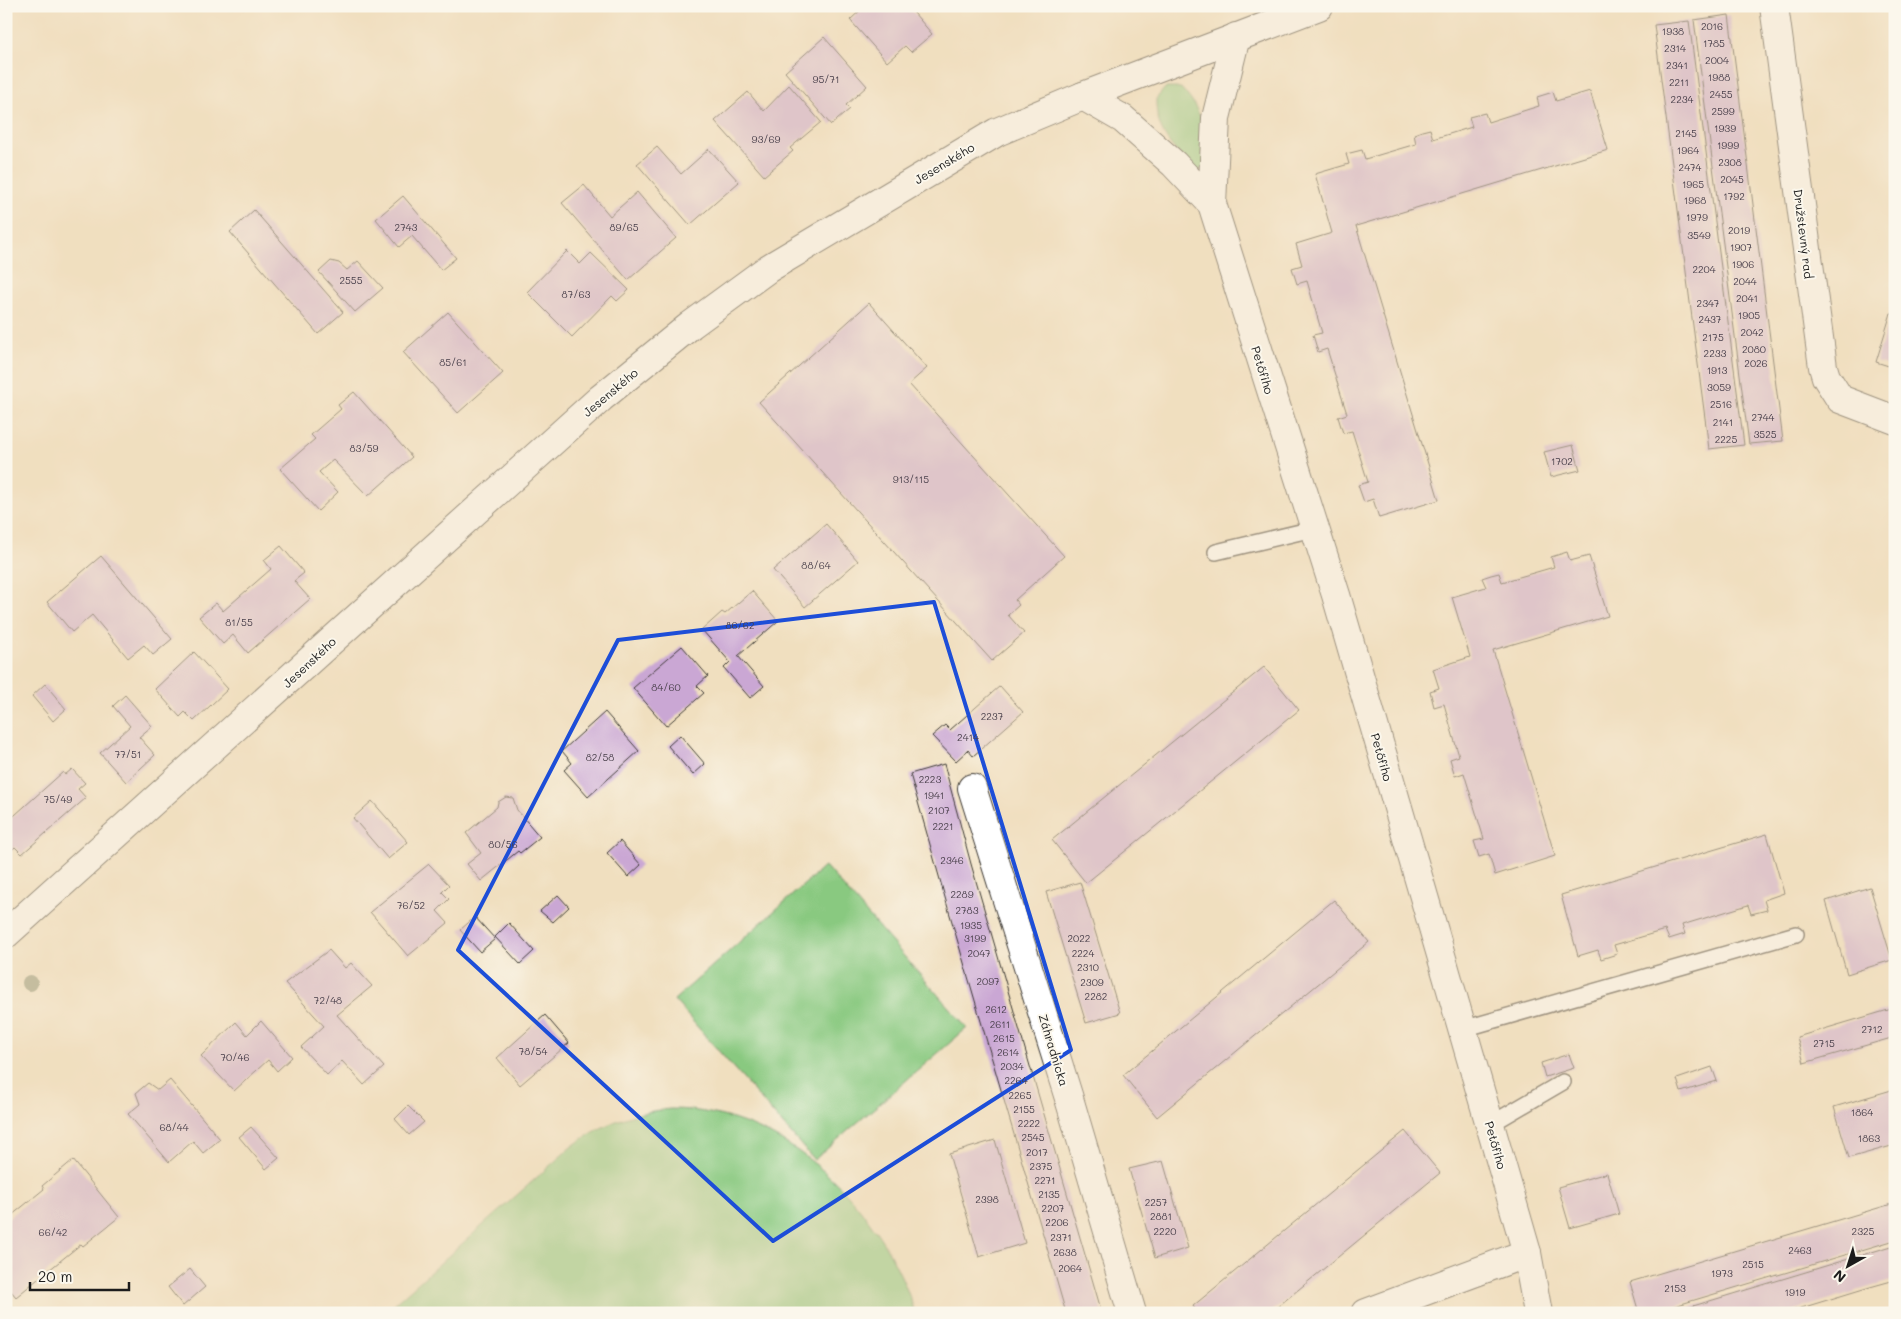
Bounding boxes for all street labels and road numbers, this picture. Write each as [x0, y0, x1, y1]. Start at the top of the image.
street label: Jesenského [911, 139, 977, 187]
street label: Družstevný rad [1791, 188, 1817, 280]
street label: Petőfiho [1248, 344, 1278, 396]
street label: Jesenského [579, 364, 641, 420]
street label: Jesenského [279, 633, 339, 691]
street label: Petőfiho [1368, 731, 1396, 783]
street label: Záhradnícka [1035, 1012, 1073, 1088]
street label: Petőfiho [1482, 1119, 1510, 1171]

